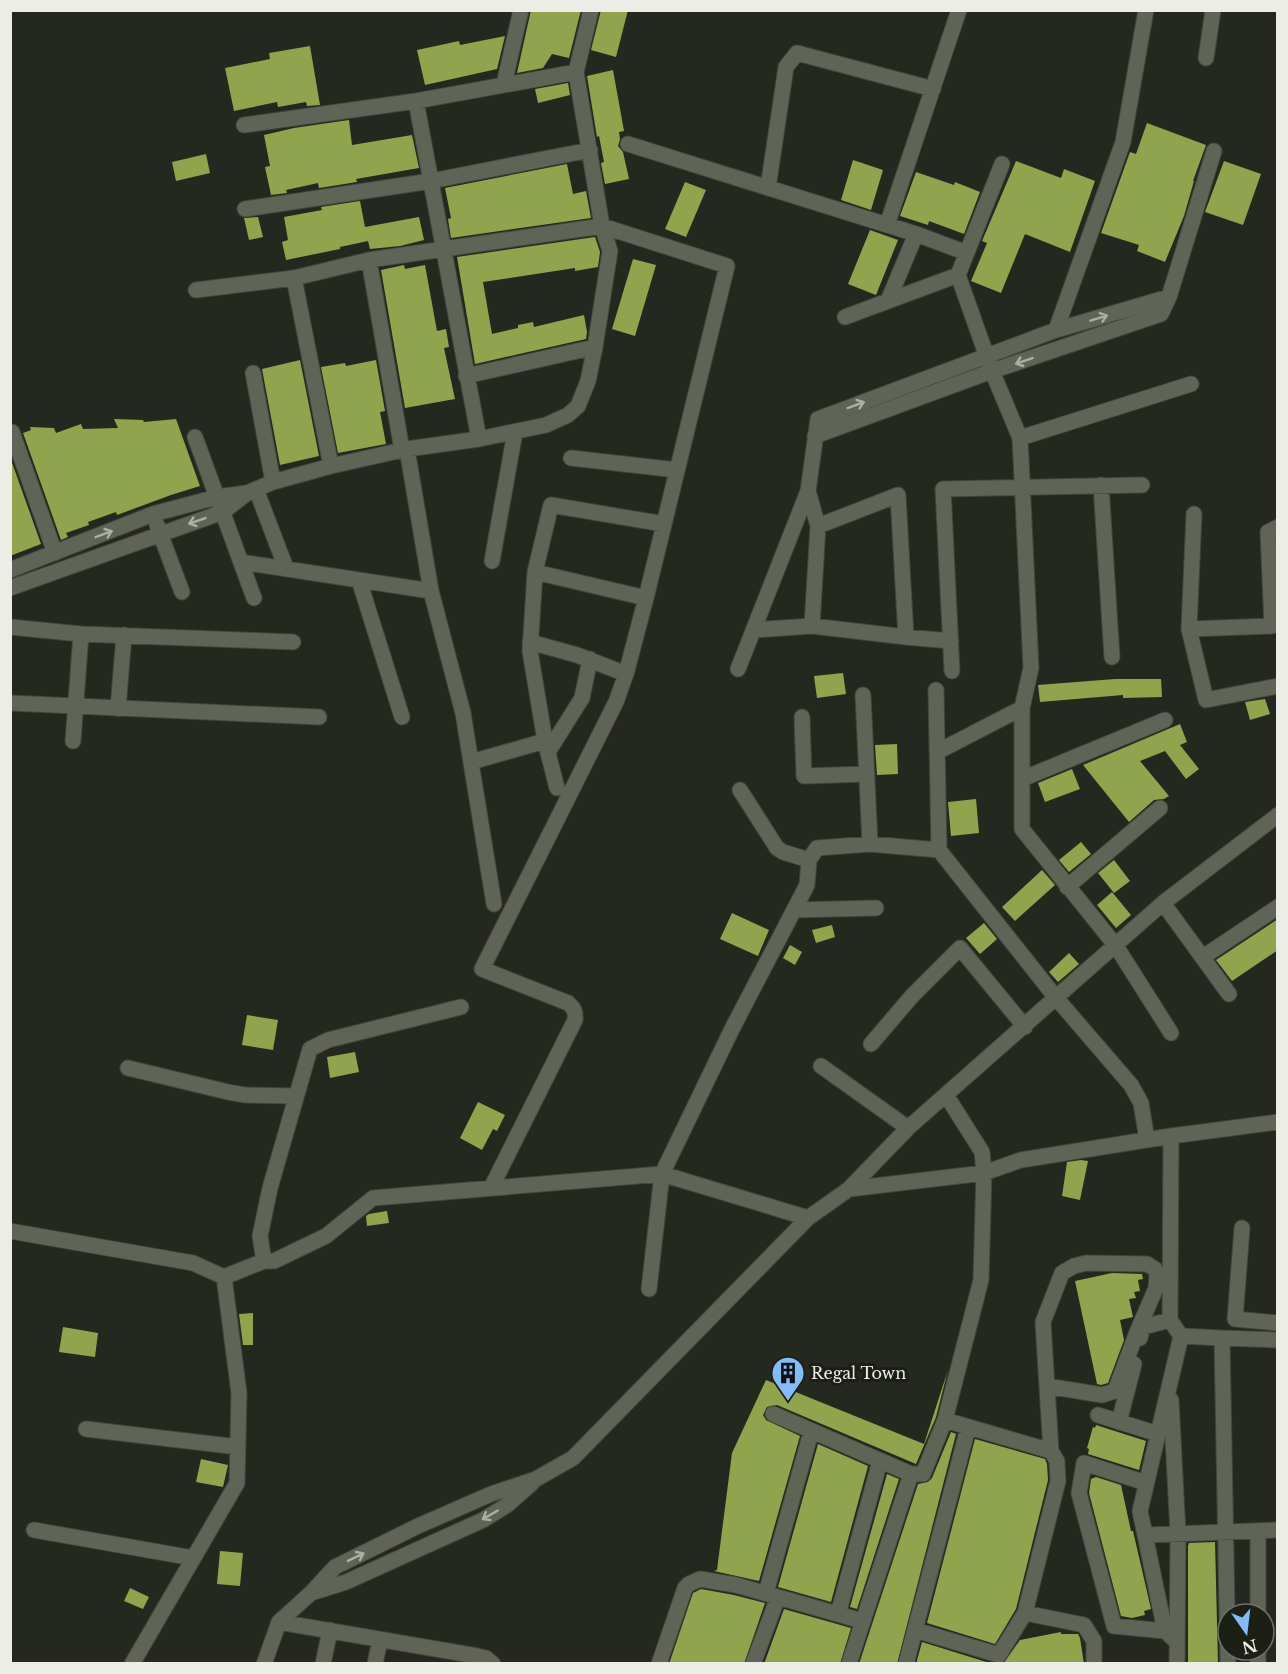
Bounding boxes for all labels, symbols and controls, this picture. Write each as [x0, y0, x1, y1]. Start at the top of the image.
one-way arrow [1089, 312, 1108, 323]
one-way arrow [1015, 356, 1034, 367]
one-way arrow [846, 398, 865, 409]
one-way arrow [188, 517, 207, 528]
one-way arrow [94, 527, 113, 538]
building icon: Regal Town [770, 1355, 806, 1402]
place label: Regal Town [811, 1363, 906, 1383]
one-way arrow [482, 1509, 499, 1521]
one-way arrow [346, 1550, 364, 1562]
north arrow [1216, 1602, 1276, 1662]
text: N [1240, 1635, 1259, 1658]

